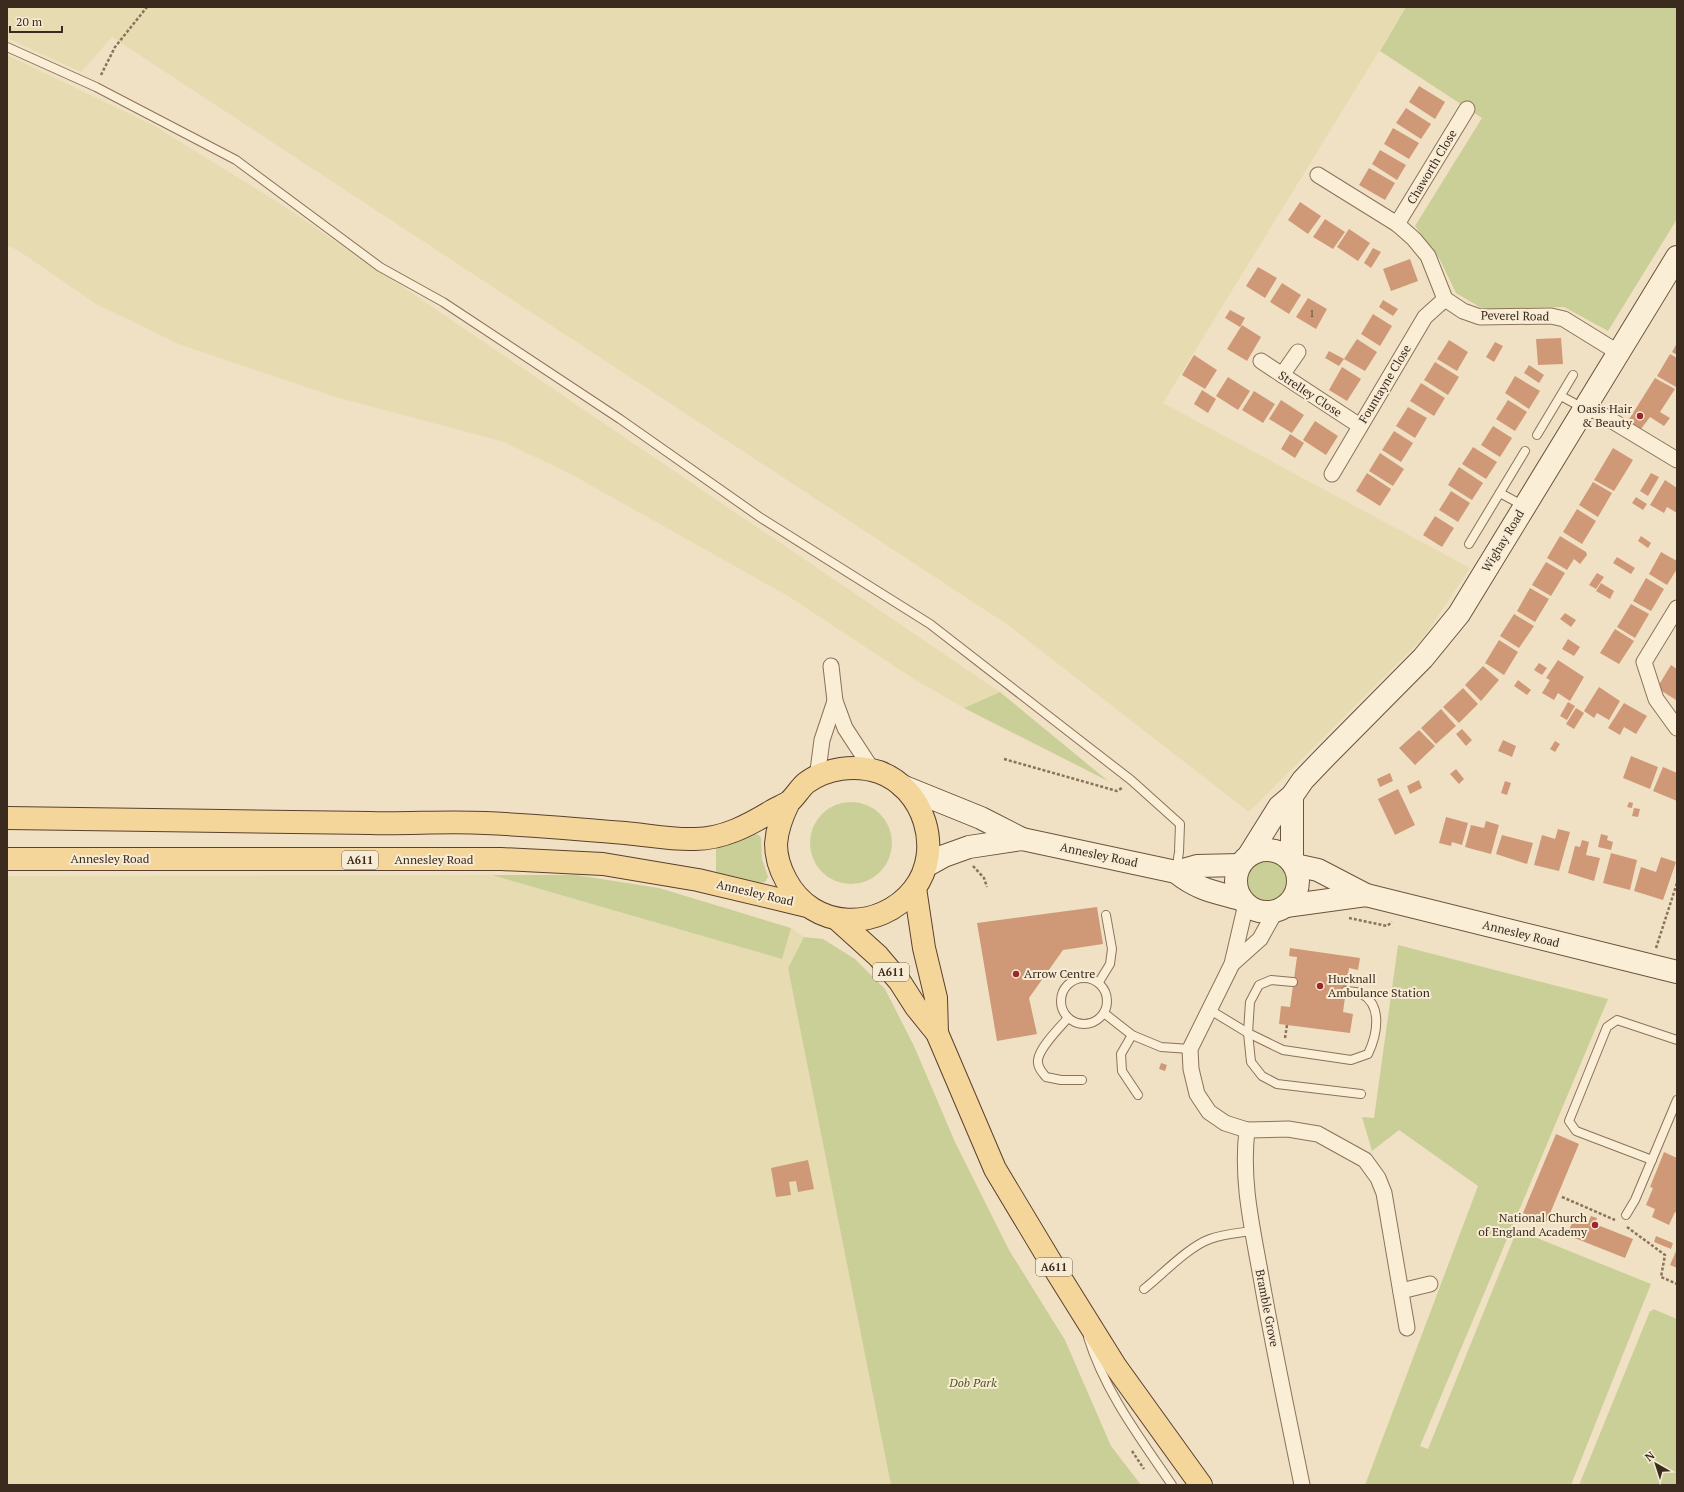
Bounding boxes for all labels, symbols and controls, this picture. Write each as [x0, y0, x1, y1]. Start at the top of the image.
scale bar [10, 8, 62, 34]
text: 20 m [16, 14, 43, 29]
street label: Chaworth Close [1403, 127, 1460, 207]
house number: 1 [1309, 307, 1315, 320]
street label: Peverel Road [1481, 307, 1550, 324]
street label: Fountayne Close [1355, 342, 1414, 426]
street label: Strelley Close [1276, 367, 1345, 420]
place label: Oasis Hair & Beauty [1577, 401, 1633, 430]
marker: Oasis Hair & Beauty [1635, 411, 1645, 421]
street label: Wighay Road [1478, 507, 1527, 575]
street label: Annesley Road [1059, 839, 1140, 870]
street label: Annesley Road [71, 851, 150, 866]
road number: A611 [342, 851, 378, 869]
street label: Annesley Road [395, 852, 474, 867]
street label: Annesley Road [715, 876, 796, 909]
street label: Annesley Road [1481, 917, 1562, 950]
road number: A611 [873, 963, 909, 981]
place label: Arrow Centre [1024, 966, 1095, 981]
marker: Arrow Centre [1011, 969, 1021, 979]
place label: Hucknall Ambulance Station [1328, 971, 1430, 1000]
marker: Hucknall Ambulance Station [1315, 981, 1325, 991]
place label: National Church of England Academy [1478, 1210, 1588, 1239]
marker: National Church of England Academy [1590, 1220, 1600, 1230]
road number: A611 [1036, 1258, 1072, 1276]
street label: Bramble Grove [1253, 1268, 1282, 1348]
park label: Dob Park [948, 1375, 997, 1390]
north arrow [1636, 1444, 1676, 1484]
text: N [1642, 1448, 1658, 1464]

